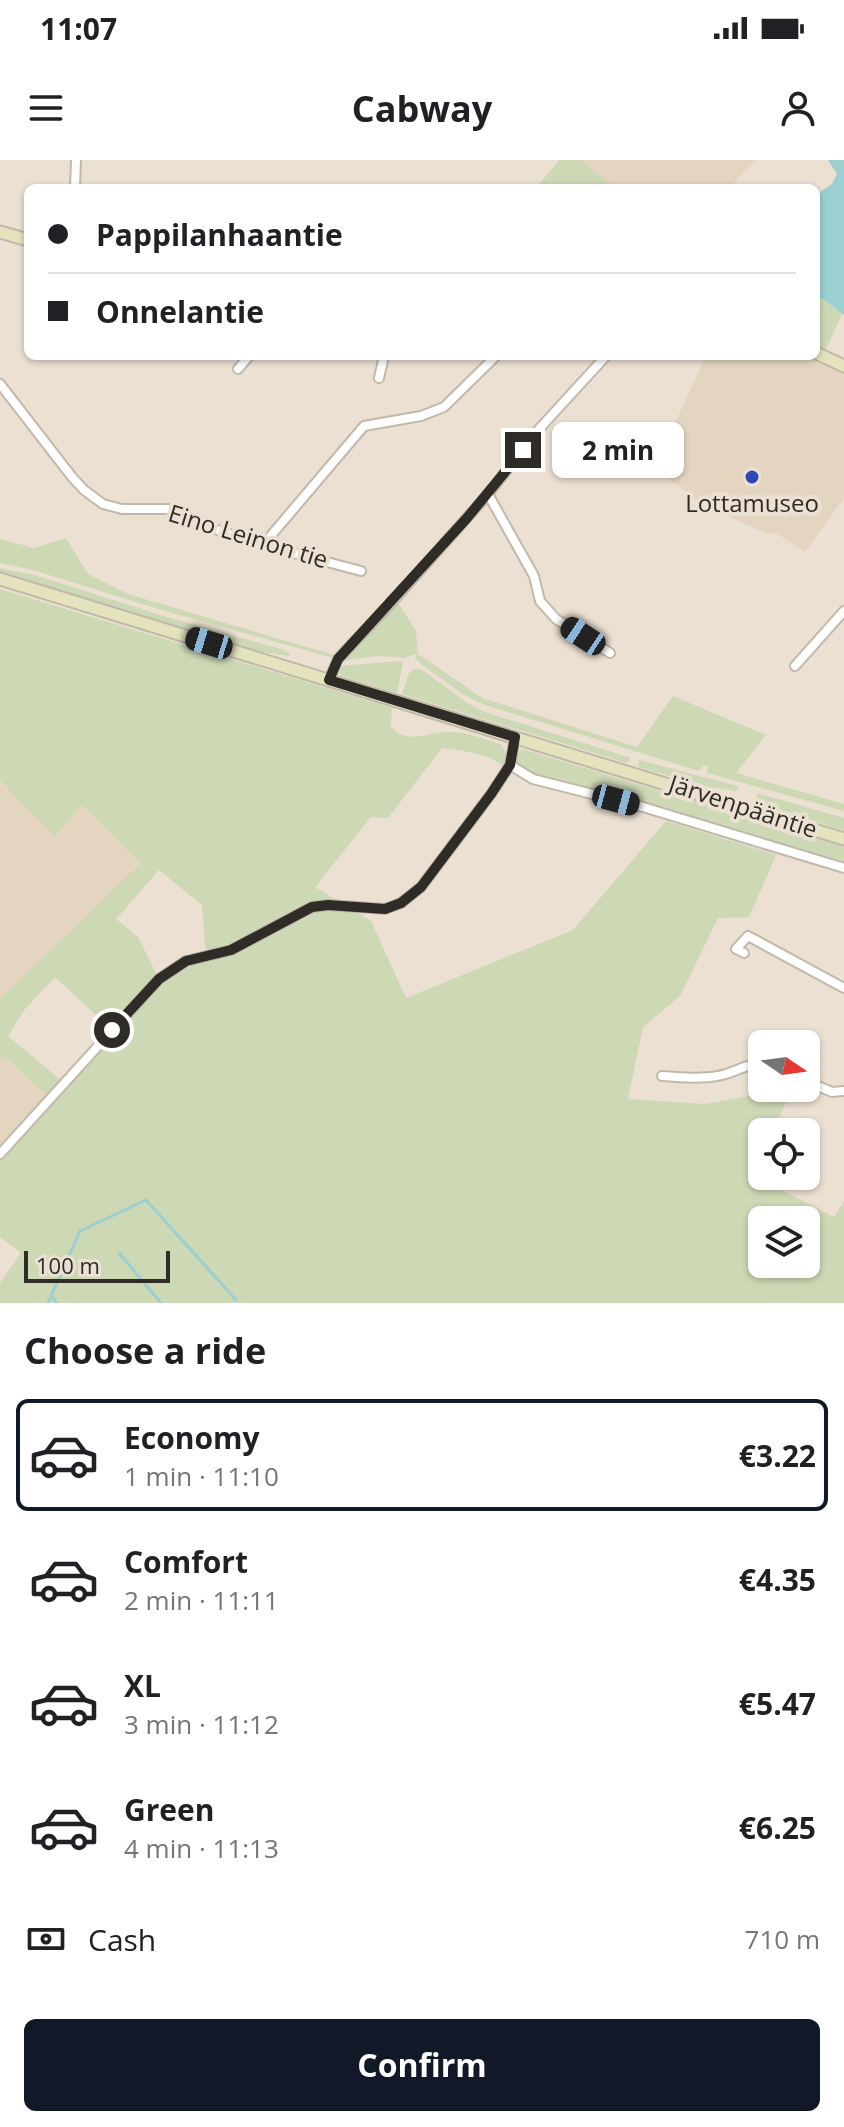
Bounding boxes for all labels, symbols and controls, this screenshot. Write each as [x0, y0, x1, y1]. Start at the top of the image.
text: 11:07 [40, 8, 117, 49]
text: Cabway [352, 84, 492, 133]
icon: menu [24, 86, 68, 130]
icon: person [776, 86, 820, 130]
text: Pappilanhaantie [96, 214, 343, 255]
text: Onnelantie [96, 291, 264, 332]
callout: 2 min [551, 422, 683, 478]
route end [505, 432, 541, 468]
text: 2 min [582, 432, 654, 468]
marker: Lottamuseo [743, 468, 761, 486]
place label: Lottamuseo [685, 486, 819, 519]
street label: Eino Leinon tie [165, 496, 332, 575]
car [556, 613, 610, 659]
car [183, 625, 235, 661]
street label: Järvenpääntie [663, 765, 822, 845]
car [590, 782, 642, 818]
route start [94, 1012, 130, 1048]
north arrow [748, 1030, 820, 1102]
map controls [748, 1030, 820, 1278]
button: locate [748, 1118, 820, 1190]
button: layers [748, 1206, 820, 1278]
scale bar [24, 1247, 170, 1283]
text: 100 m [36, 1250, 100, 1280]
text: Choose a ride [24, 1326, 266, 1375]
text: Economy [124, 1417, 260, 1458]
icon: car [28, 1419, 100, 1491]
text: €3.22 [739, 1435, 816, 1476]
text: 1 min · 11:10 [124, 1458, 279, 1494]
text: Comfort [124, 1541, 248, 1582]
icon: car [28, 1543, 100, 1615]
text: €4.35 [739, 1559, 816, 1600]
text: 2 min · 11:11 [124, 1582, 279, 1618]
text: XL [124, 1665, 161, 1706]
icon: car [28, 1667, 100, 1739]
text: €5.47 [739, 1683, 816, 1724]
text: 3 min · 11:12 [124, 1706, 279, 1742]
text: Green [124, 1789, 215, 1830]
icon: car [28, 1791, 100, 1863]
text: €6.25 [739, 1807, 816, 1848]
text: 4 min · 11:13 [124, 1830, 279, 1866]
icon: cash [24, 1917, 68, 1961]
text: Cash [88, 1919, 156, 1960]
text: 710 m [745, 1921, 820, 1957]
button: Confirm [24, 2019, 820, 2111]

